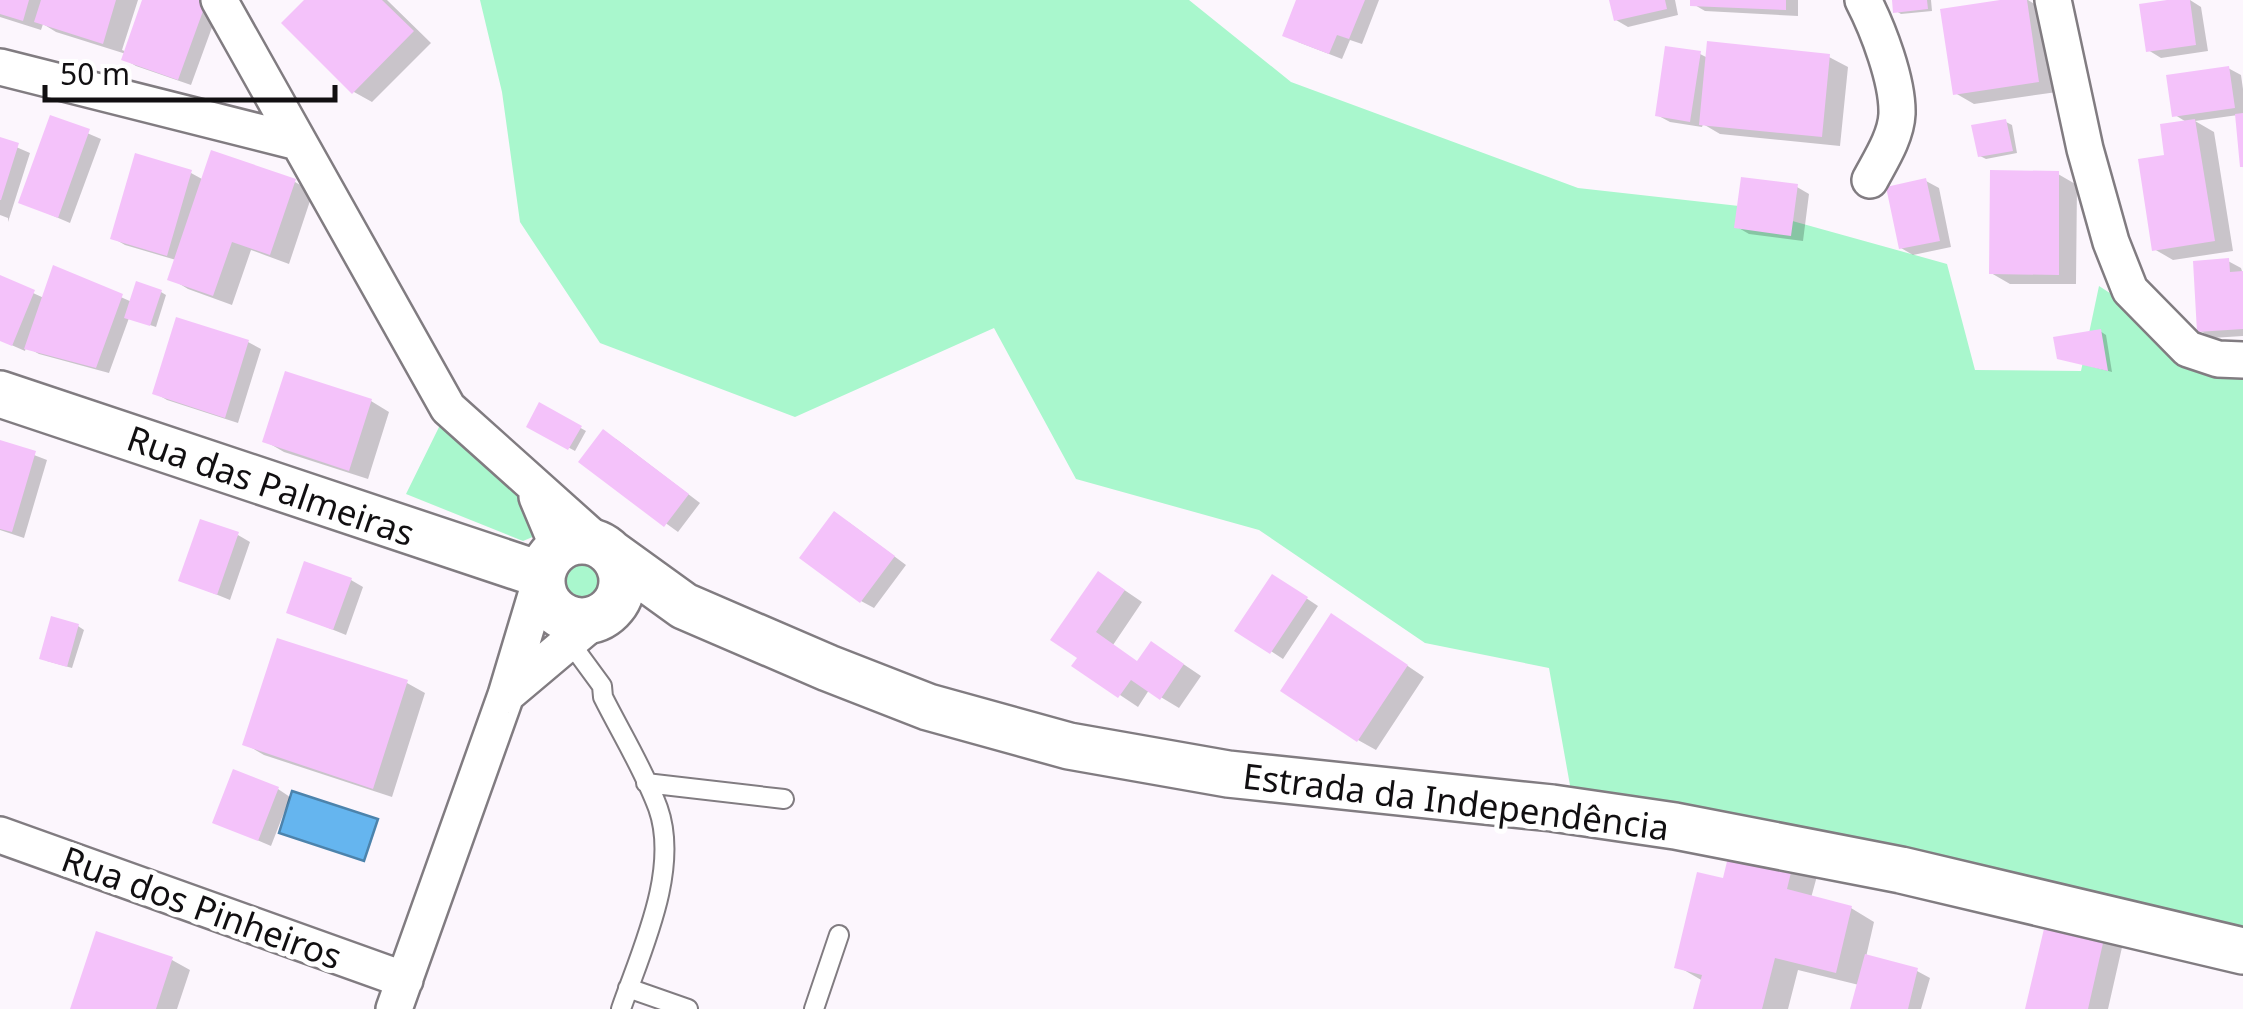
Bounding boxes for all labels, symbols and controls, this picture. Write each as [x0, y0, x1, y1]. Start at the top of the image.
scale bar [45, 40, 335, 102]
text: 50 m [60, 53, 130, 94]
street label: Rua das Palmeiras [121, 414, 421, 556]
street label: Estrada da Independência [1240, 752, 1672, 850]
street label: Rua dos Pinheiros [56, 835, 348, 979]

